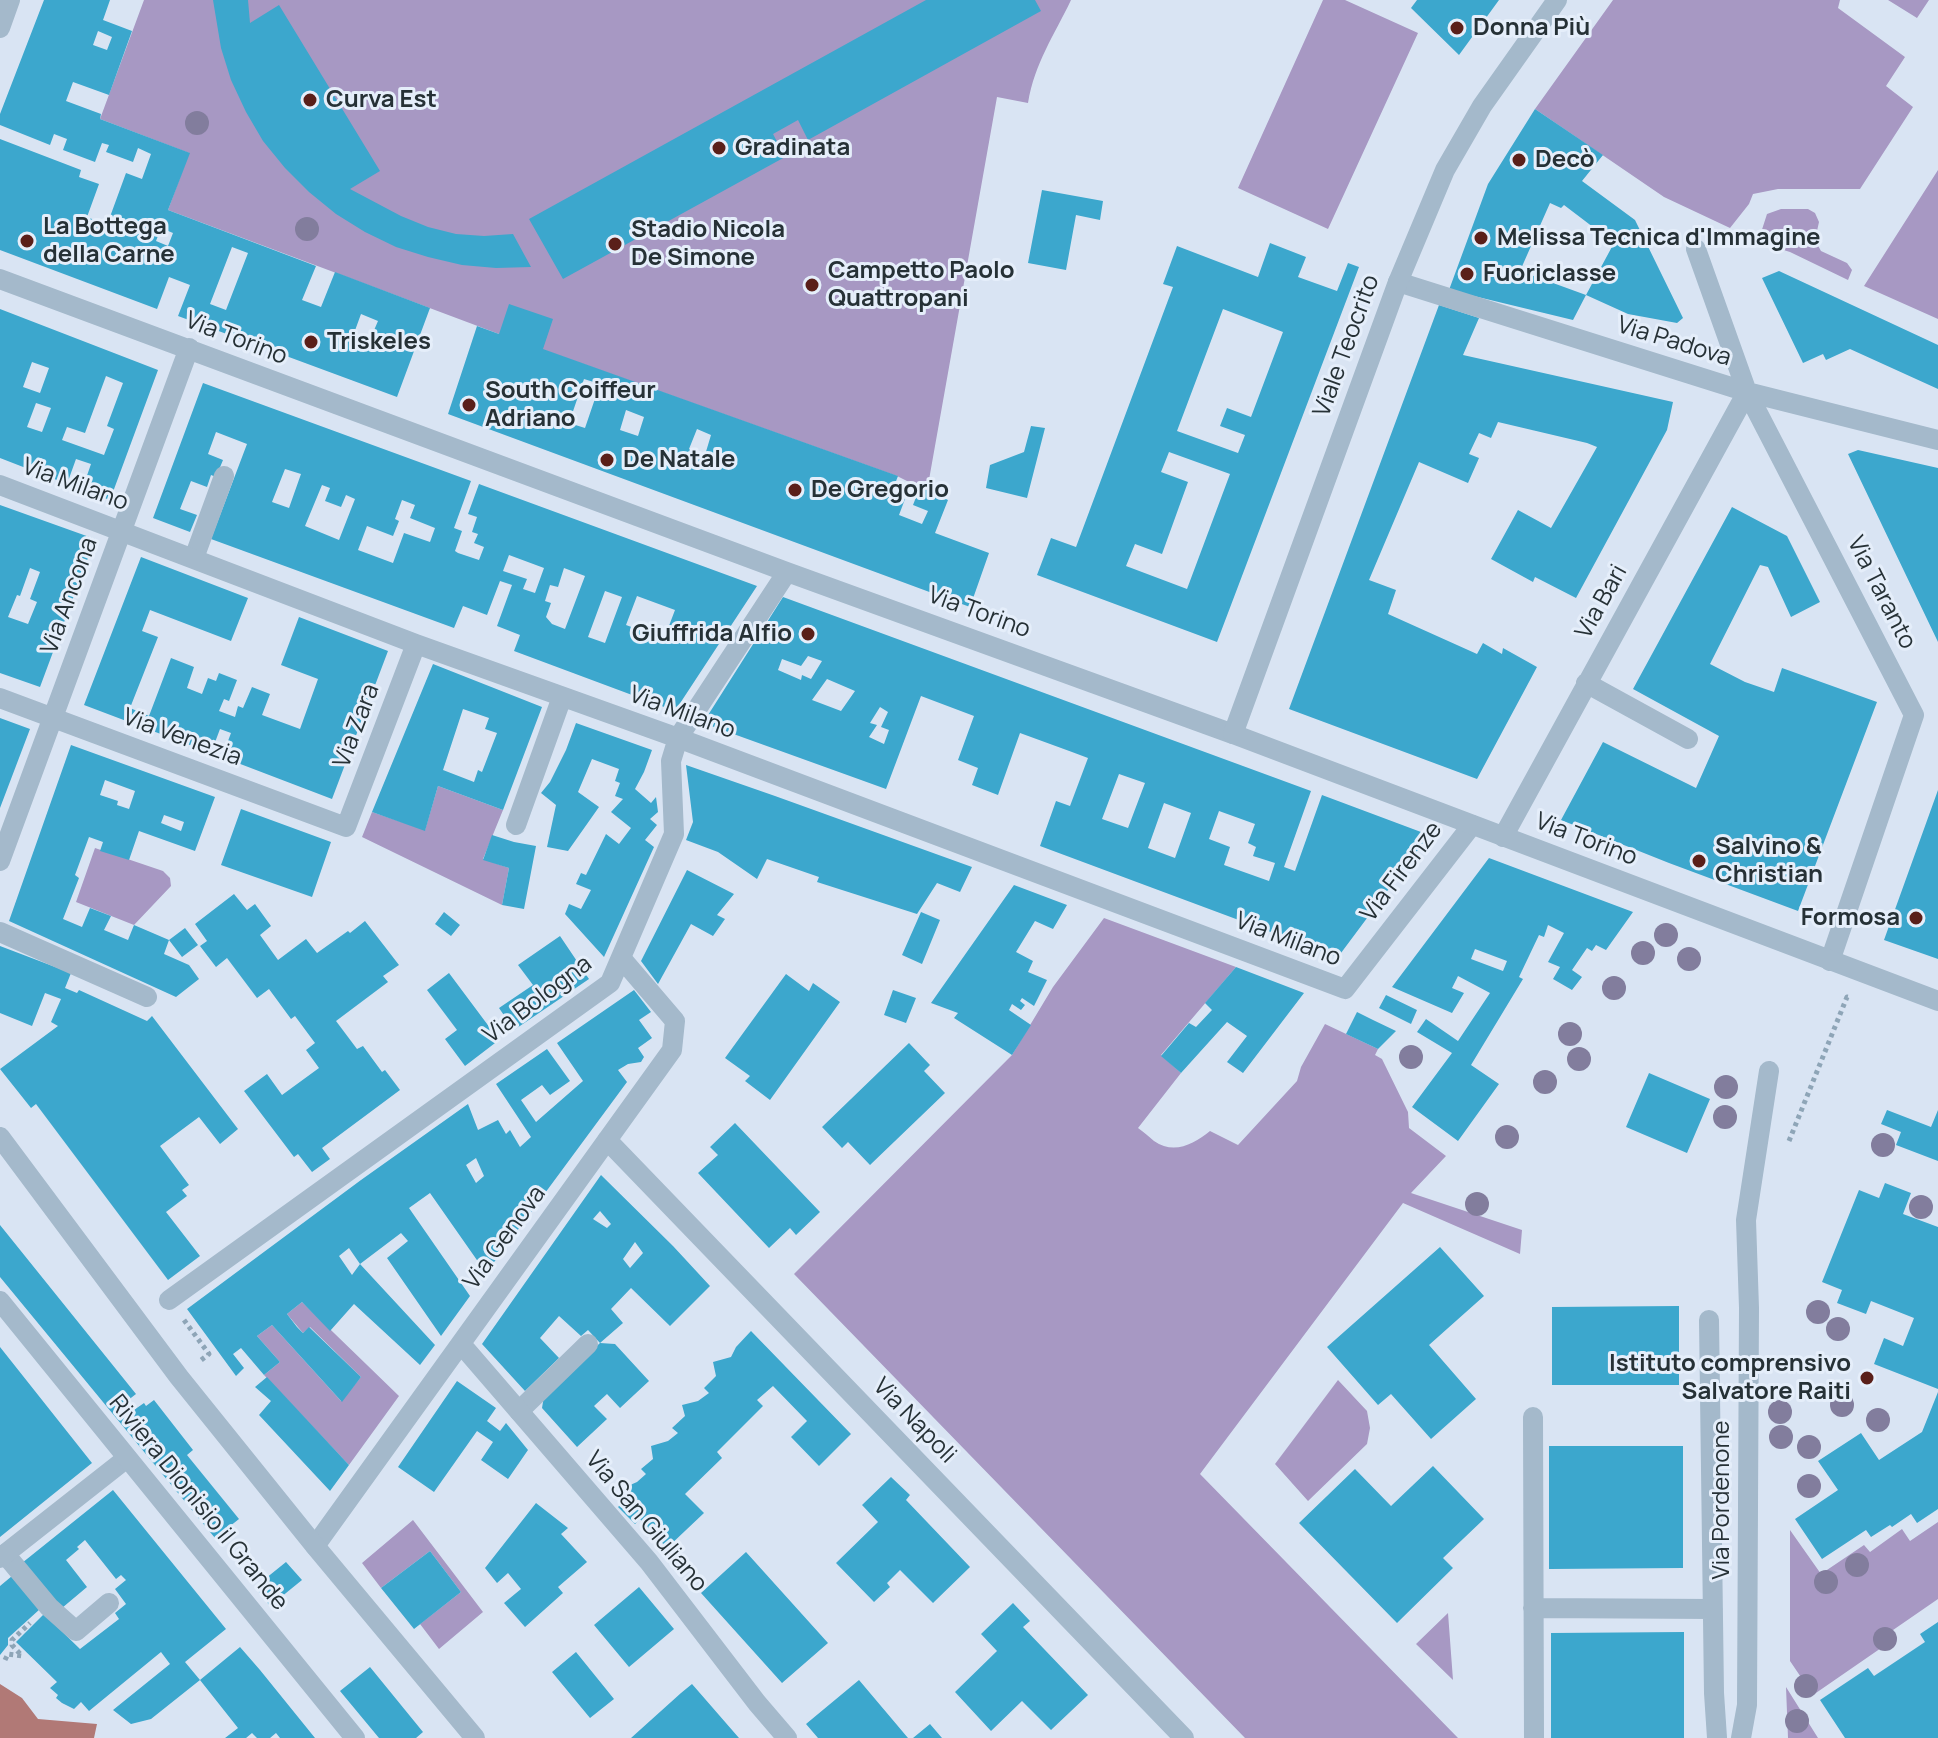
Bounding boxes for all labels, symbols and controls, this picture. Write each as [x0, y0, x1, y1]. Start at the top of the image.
place label: Donna Più [1473, 14, 1590, 42]
marker: Donna Più [1448, 19, 1466, 37]
place label: Curva Est [326, 86, 437, 114]
marker: Curva Est [301, 91, 319, 109]
place label: Gradinata [735, 134, 850, 162]
marker: Gradinata [710, 139, 728, 157]
place label: Decò [1535, 146, 1595, 174]
marker: Decò [1510, 151, 1528, 169]
place label: La Bottega della Carne [43, 213, 175, 269]
place label: Stadio Nicola De Simone [631, 216, 785, 272]
place label: Melissa Tecnica d'Immagine [1497, 224, 1820, 252]
marker: Melissa Tecnica d'Immagine [1472, 229, 1490, 247]
marker: La Bottega della Carne [18, 232, 36, 250]
marker: Stadio Nicola De Simone [606, 235, 624, 253]
place label: Campetto Paolo Quattropani [828, 257, 1015, 313]
place label: Fuoriclasse [1483, 260, 1616, 288]
marker: Fuoriclasse [1458, 265, 1476, 283]
street label: Viale Teocrito [1308, 271, 1386, 421]
marker: Campetto Paolo Quattropani [803, 276, 821, 294]
street label: Via Torino [181, 306, 291, 372]
street label: Via Padova [1613, 311, 1735, 373]
place label: Triskeles [327, 328, 431, 356]
marker: Triskeles [302, 333, 320, 351]
place label: South Coiffeur Adriano [485, 377, 656, 433]
marker: South Coiffeur Adriano [460, 396, 478, 414]
place label: De Natale [623, 446, 736, 474]
marker: De Natale [598, 451, 616, 469]
street label: Via Milano [18, 453, 132, 517]
place label: De Gregorio [811, 476, 949, 504]
marker: De Gregorio [786, 481, 804, 499]
street label: Via Taranto [1840, 532, 1922, 654]
street label: Via Ancona [36, 534, 104, 658]
street label: Via Bari [1570, 560, 1634, 644]
street label: Via Torino [924, 581, 1034, 645]
place label: Giuffrida Alfio [632, 620, 792, 648]
marker: Giuffrida Alfio [799, 625, 817, 643]
street label: Via Zara [328, 680, 386, 772]
street label: Via Milano [625, 681, 739, 745]
street label: Via Venezia [119, 703, 245, 773]
street label: Via Torino [1531, 807, 1641, 873]
street label: Via Firenze [1355, 816, 1449, 928]
place label: Salvino & Christian [1715, 833, 1823, 889]
marker: Salvino & Christian [1690, 852, 1708, 870]
place label: Formosa [1801, 904, 1900, 932]
street label: Via Milano [1231, 907, 1345, 973]
marker: Formosa [1907, 909, 1925, 927]
street label: Via Bologna [478, 950, 598, 1050]
street label: Via Genova [458, 1181, 552, 1295]
place label: Istituto comprensivo Salvatore Raiti [1609, 1350, 1851, 1406]
marker: Istituto comprensivo Salvatore Raiti [1858, 1369, 1876, 1387]
street label: Via Napoli [866, 1372, 962, 1470]
street label: Riviera Dionisio il Grande [102, 1390, 294, 1616]
street label: Via Pordenone [1708, 1420, 1736, 1580]
street label: Via San Giuliano [579, 1446, 713, 1598]

